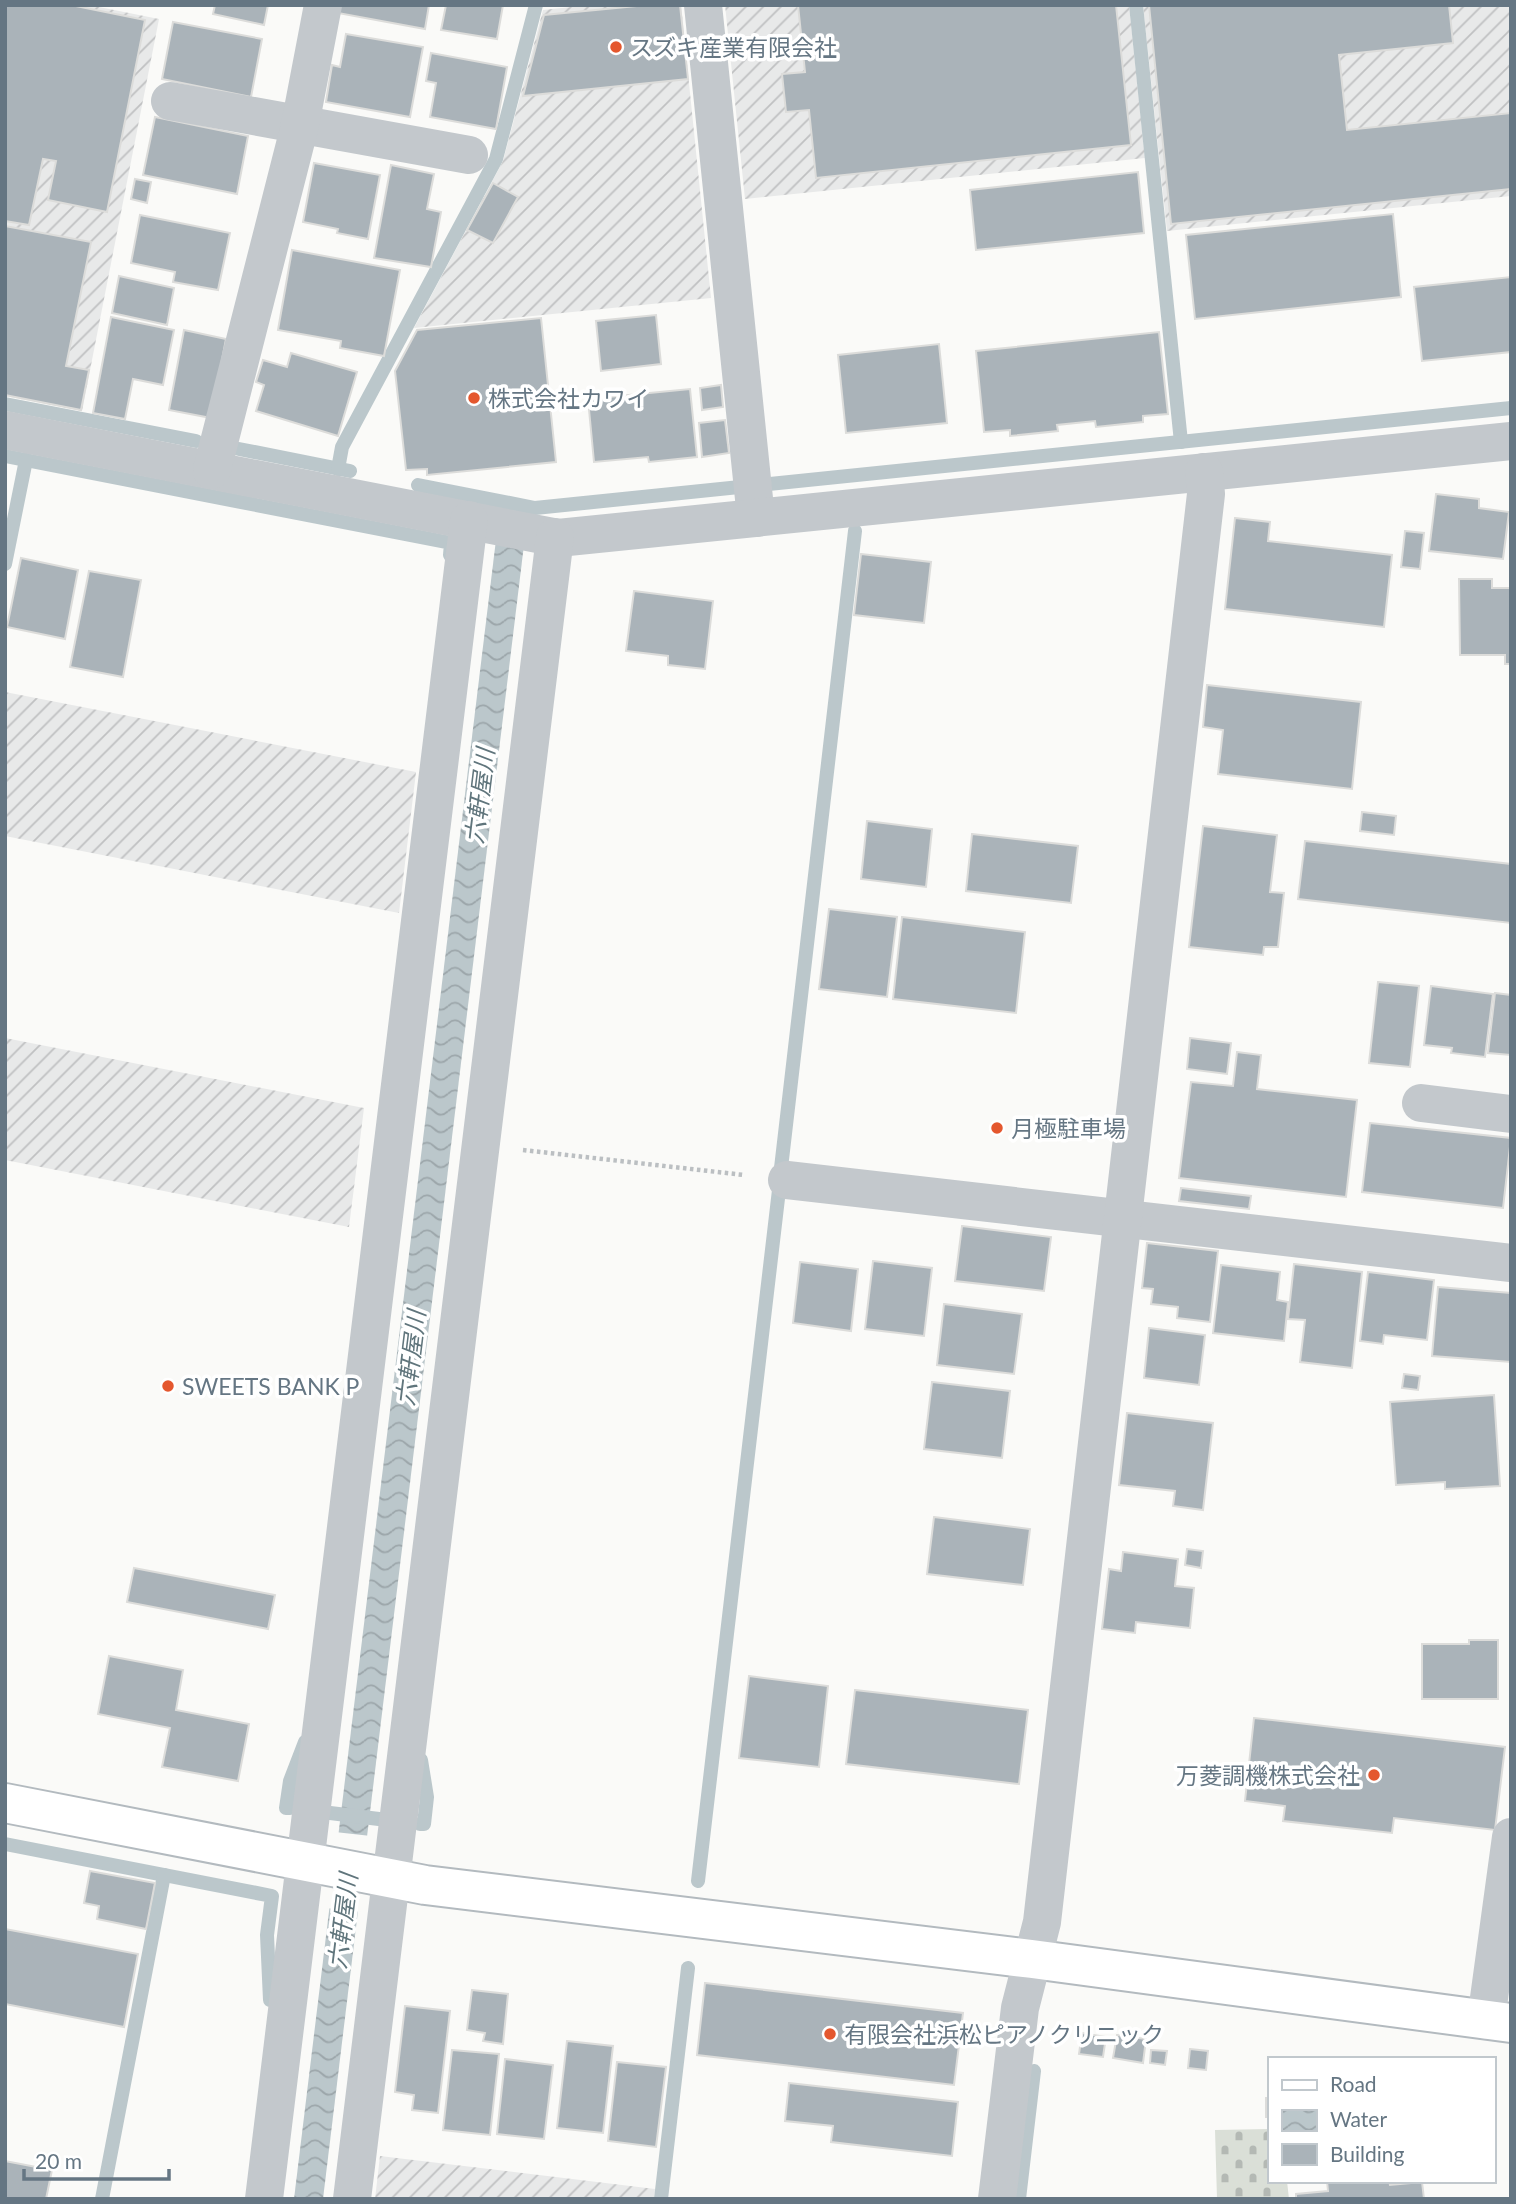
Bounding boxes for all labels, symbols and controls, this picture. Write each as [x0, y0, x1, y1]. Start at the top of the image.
place label: スズキ産業有限会社 [630, 33, 837, 61]
marker: スズキ産業有限会社 [608, 39, 624, 55]
place label: 株式会社カワイ [488, 384, 649, 412]
marker: 株式会社カワイ [466, 390, 482, 406]
water label: 六軒屋川 [459, 744, 500, 845]
place label: 月極駐車場 [1011, 1114, 1126, 1142]
marker: 月極駐車場 [989, 1120, 1005, 1136]
water label: 六軒屋川 [390, 1306, 431, 1407]
place label: SWEETS BANK P [182, 1372, 360, 1400]
marker: SWEETS BANK P [160, 1378, 176, 1394]
place label: 万菱調機株式会社 [1176, 1761, 1360, 1789]
marker: 万菱調機株式会社 [1366, 1767, 1382, 1783]
water label: 六軒屋川 [322, 1869, 363, 1970]
place label: 有限会社浜松ピアノクリニック [844, 2020, 1164, 2048]
marker: 有限会社浜松ピアノクリニック [822, 2026, 838, 2042]
legend [1268, 2057, 1495, 2183]
text: Road [1330, 2071, 1377, 2096]
text: Water [1330, 2106, 1387, 2131]
scale bar [24, 2138, 170, 2182]
text: Building [1330, 2141, 1405, 2166]
text: 20 m [35, 2148, 82, 2173]

